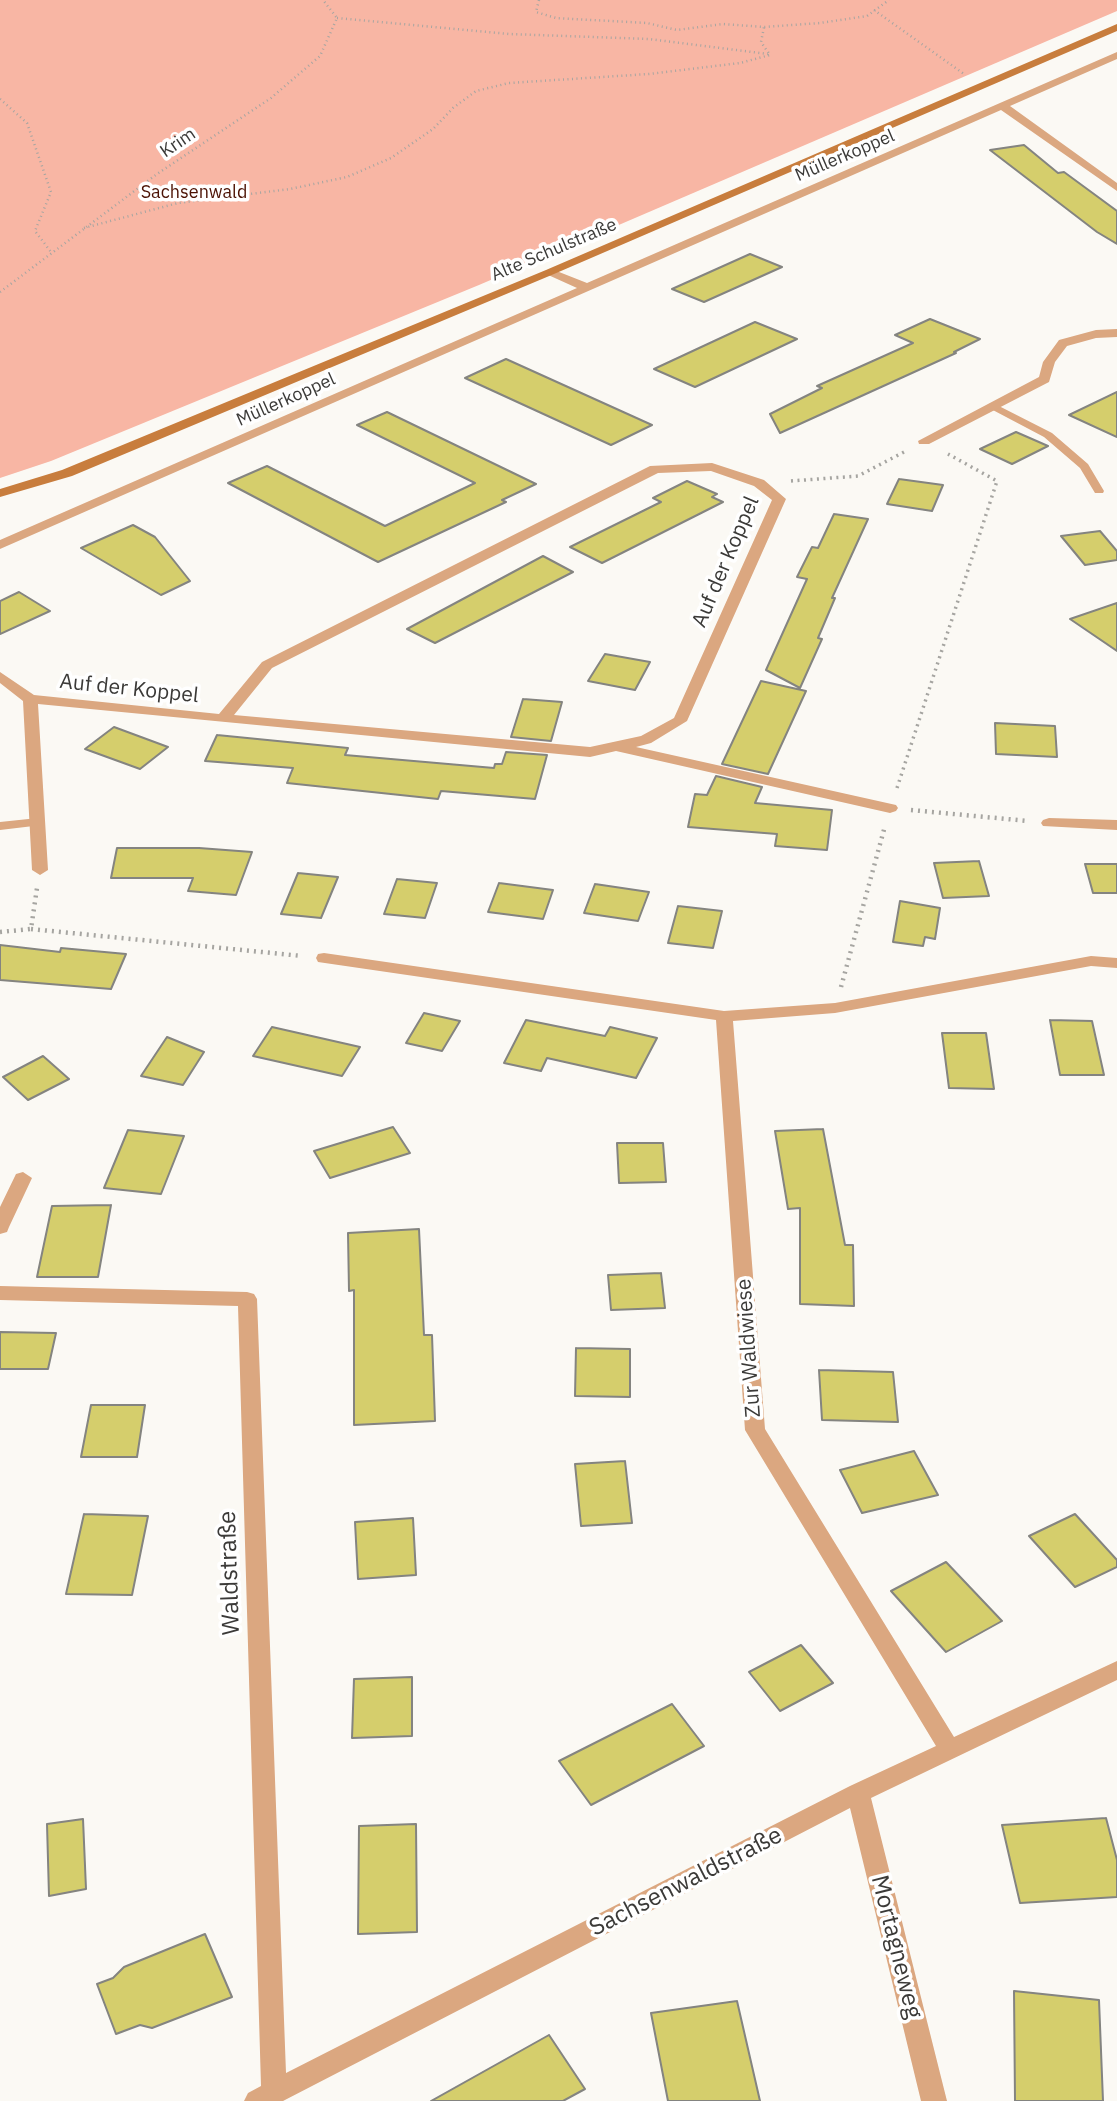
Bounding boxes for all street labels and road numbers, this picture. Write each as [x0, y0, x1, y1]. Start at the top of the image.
street label: Krim [156, 123, 200, 163]
street label: Müllerkoppel [792, 125, 898, 187]
street label: Alte Schulstraße [488, 214, 620, 286]
street label: Müllerkoppel [233, 369, 339, 431]
street label: Auf der Koppel [687, 493, 765, 631]
street label: Auf der Koppel [58, 669, 200, 709]
street label: Zur Waldwiese [732, 1278, 766, 1418]
street label: Waldstraße [213, 1510, 247, 1636]
street label: Sachsenwaldstraße [585, 1821, 787, 1943]
street label: Mortagneweg [864, 1872, 928, 2022]

